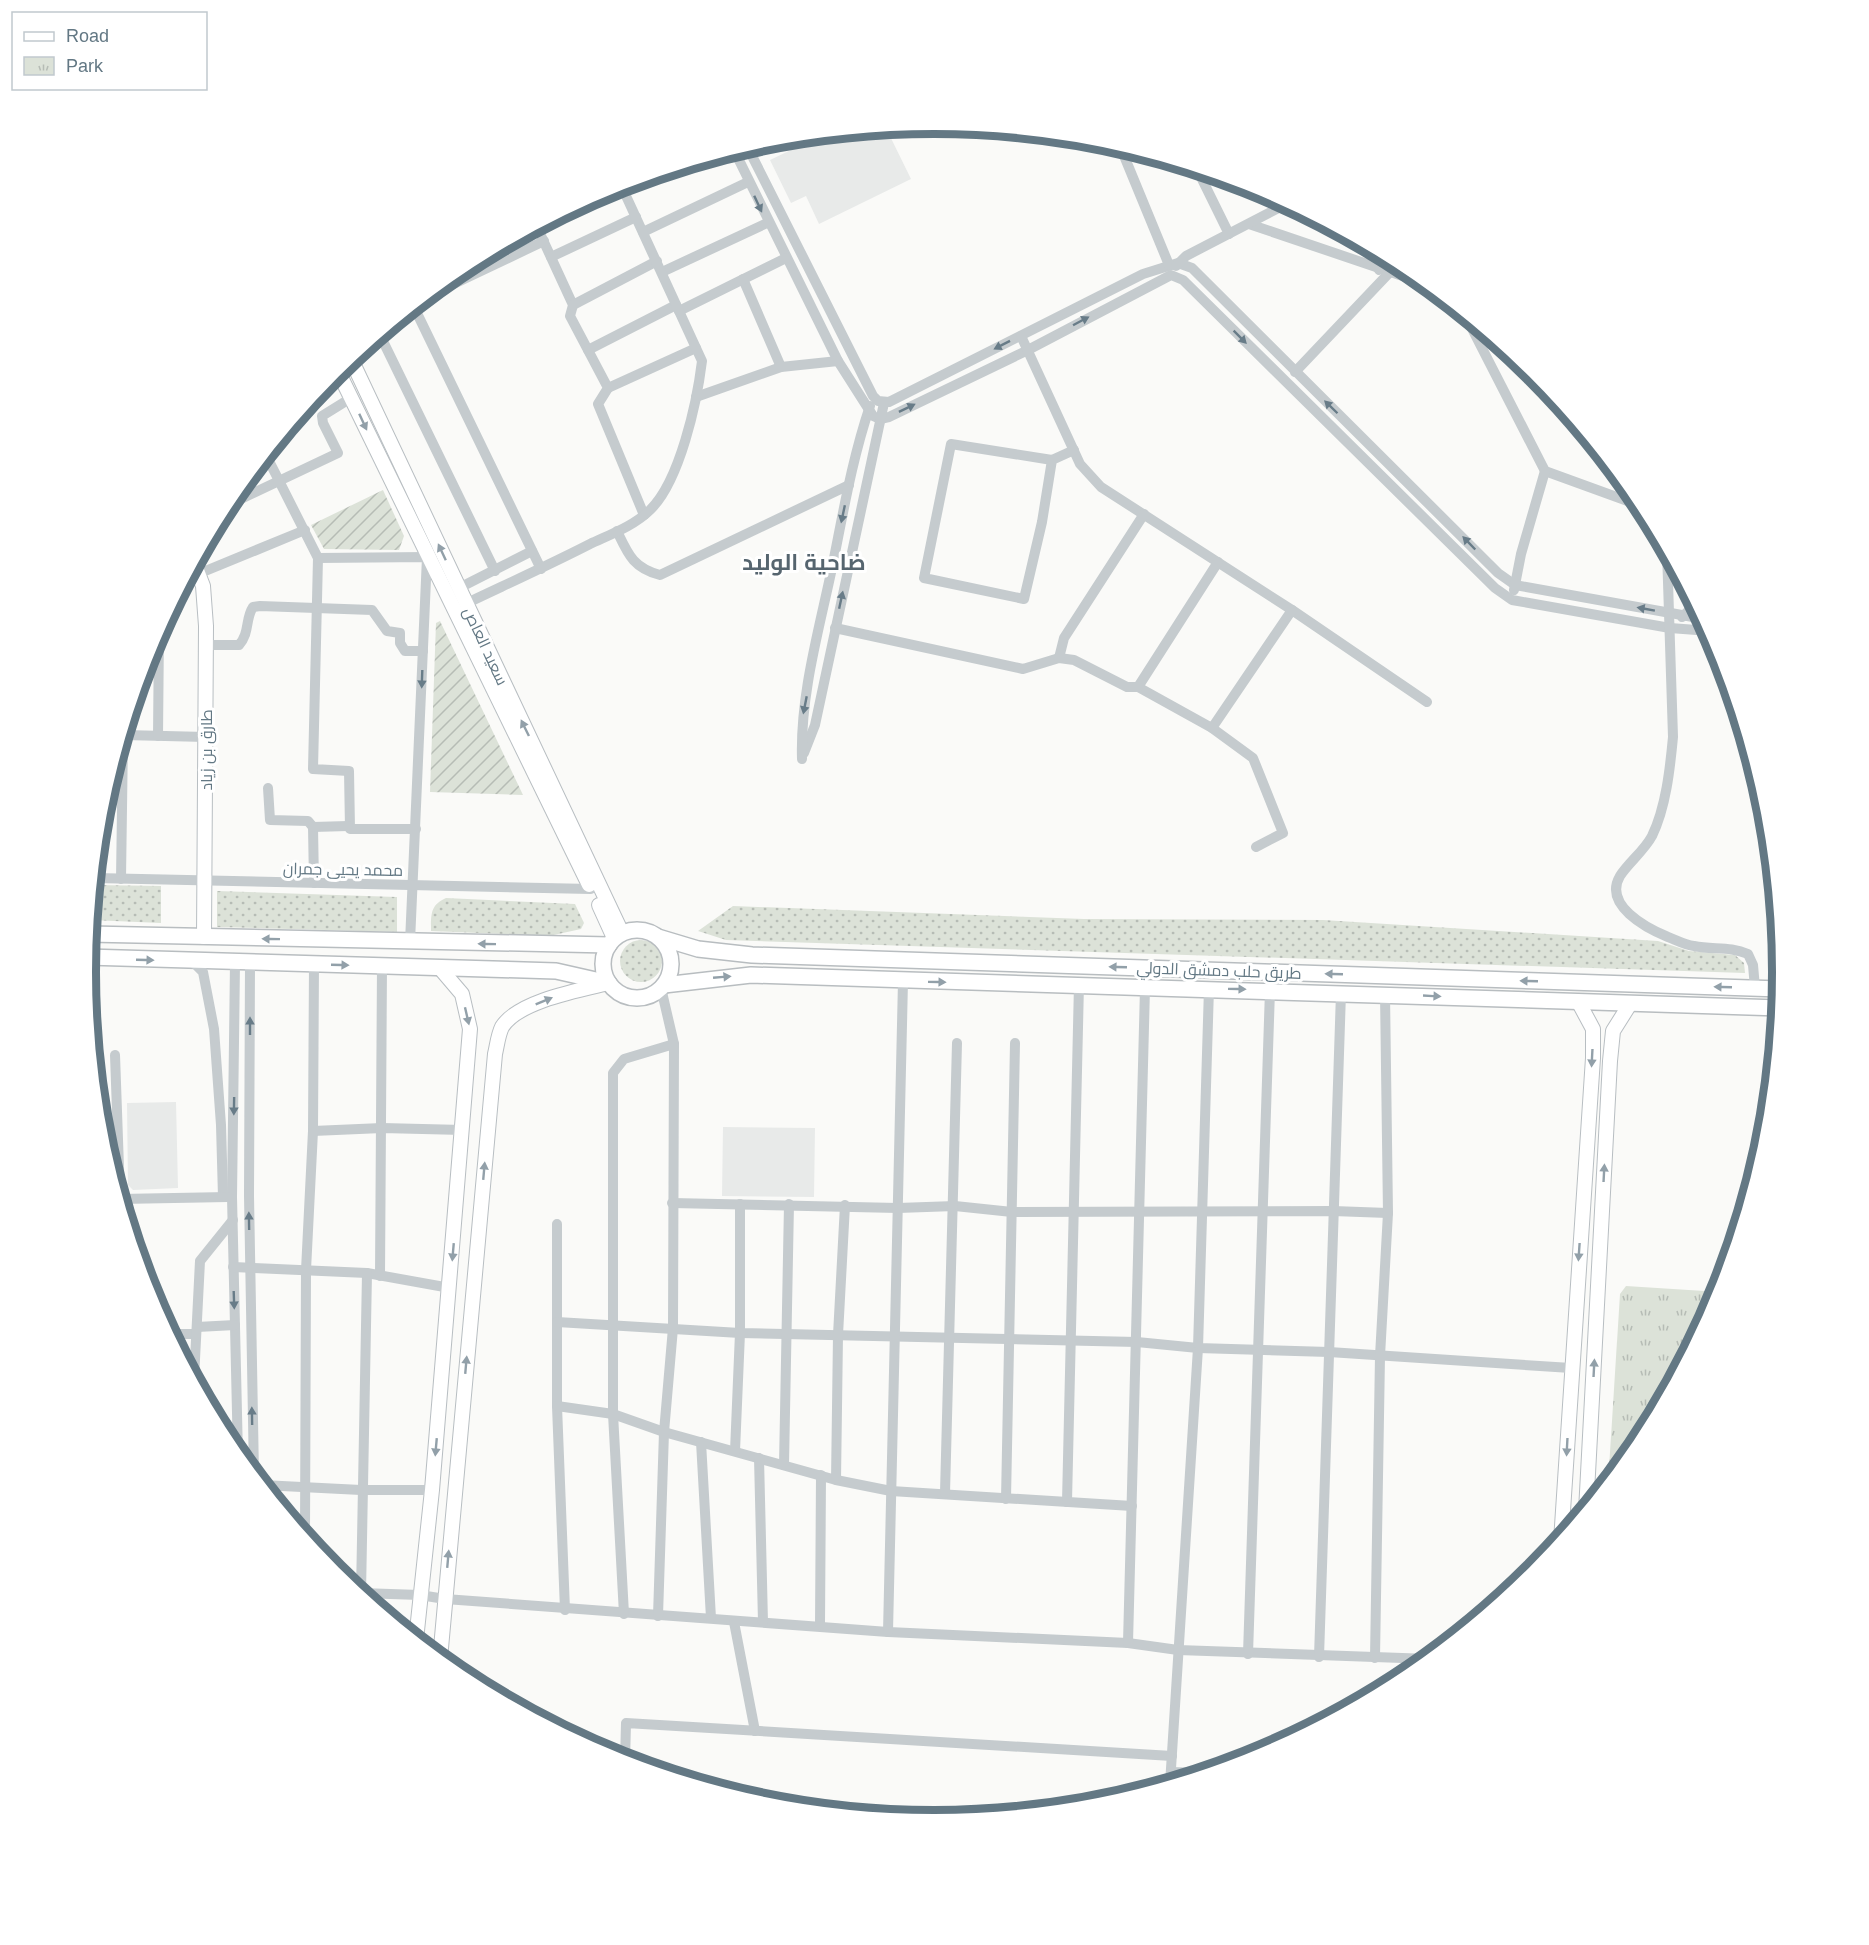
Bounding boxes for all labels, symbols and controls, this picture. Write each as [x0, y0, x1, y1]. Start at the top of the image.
legend [12, 12, 207, 90]
text: Road [66, 26, 109, 46]
text: Park [66, 56, 104, 76]
one-way arrow [754, 195, 763, 212]
one-way arrow [1073, 316, 1090, 326]
one-way arrow [1232, 330, 1246, 344]
one-way arrow [994, 340, 1011, 350]
one-way arrow [1324, 400, 1338, 414]
one-way arrow [899, 404, 916, 413]
one-way arrow [358, 414, 367, 431]
one-way arrow [838, 504, 848, 523]
one-way arrow [1463, 537, 1477, 551]
one-way arrow [437, 543, 446, 560]
district label: ضاحية الوليد [742, 550, 866, 576]
one-way arrow [837, 590, 846, 609]
one-way arrow [1636, 604, 1655, 613]
street label: سعيد العاص [458, 605, 511, 689]
one-way arrow [418, 669, 427, 688]
one-way arrow [800, 695, 809, 714]
street label: طارق بن زياد [198, 709, 217, 791]
one-way arrow [520, 720, 529, 737]
street label: محمد يحيى جمران [283, 860, 403, 881]
one-way arrow [262, 934, 281, 944]
one-way arrow [478, 939, 497, 949]
one-way arrow [136, 955, 155, 964]
street label: طريق حلب دمشق الدولي [1136, 959, 1302, 987]
one-way arrow [331, 960, 350, 969]
one-way arrow [1108, 963, 1127, 972]
one-way arrow [1324, 970, 1343, 979]
one-way arrow [712, 973, 731, 982]
one-way arrow [1519, 976, 1538, 985]
one-way arrow [928, 977, 947, 987]
one-way arrow [1714, 982, 1733, 992]
one-way arrow [1228, 984, 1247, 994]
one-way arrow [1423, 992, 1442, 1001]
one-way arrow [535, 996, 553, 1005]
one-way arrow [463, 1007, 473, 1026]
one-way arrow [245, 1017, 255, 1036]
one-way arrow [1588, 1048, 1597, 1067]
one-way arrow [229, 1096, 239, 1115]
one-way arrow [479, 1161, 489, 1180]
one-way arrow [1599, 1164, 1609, 1183]
one-way arrow [244, 1212, 254, 1231]
one-way arrow [448, 1243, 458, 1262]
one-way arrow [1575, 1243, 1584, 1262]
one-way arrow [230, 1291, 239, 1310]
one-way arrow [461, 1356, 471, 1375]
one-way arrow [1589, 1359, 1598, 1378]
one-way arrow [248, 1407, 257, 1426]
one-way arrow [431, 1437, 441, 1456]
one-way arrow [1562, 1437, 1571, 1456]
one-way arrow [443, 1550, 453, 1569]

